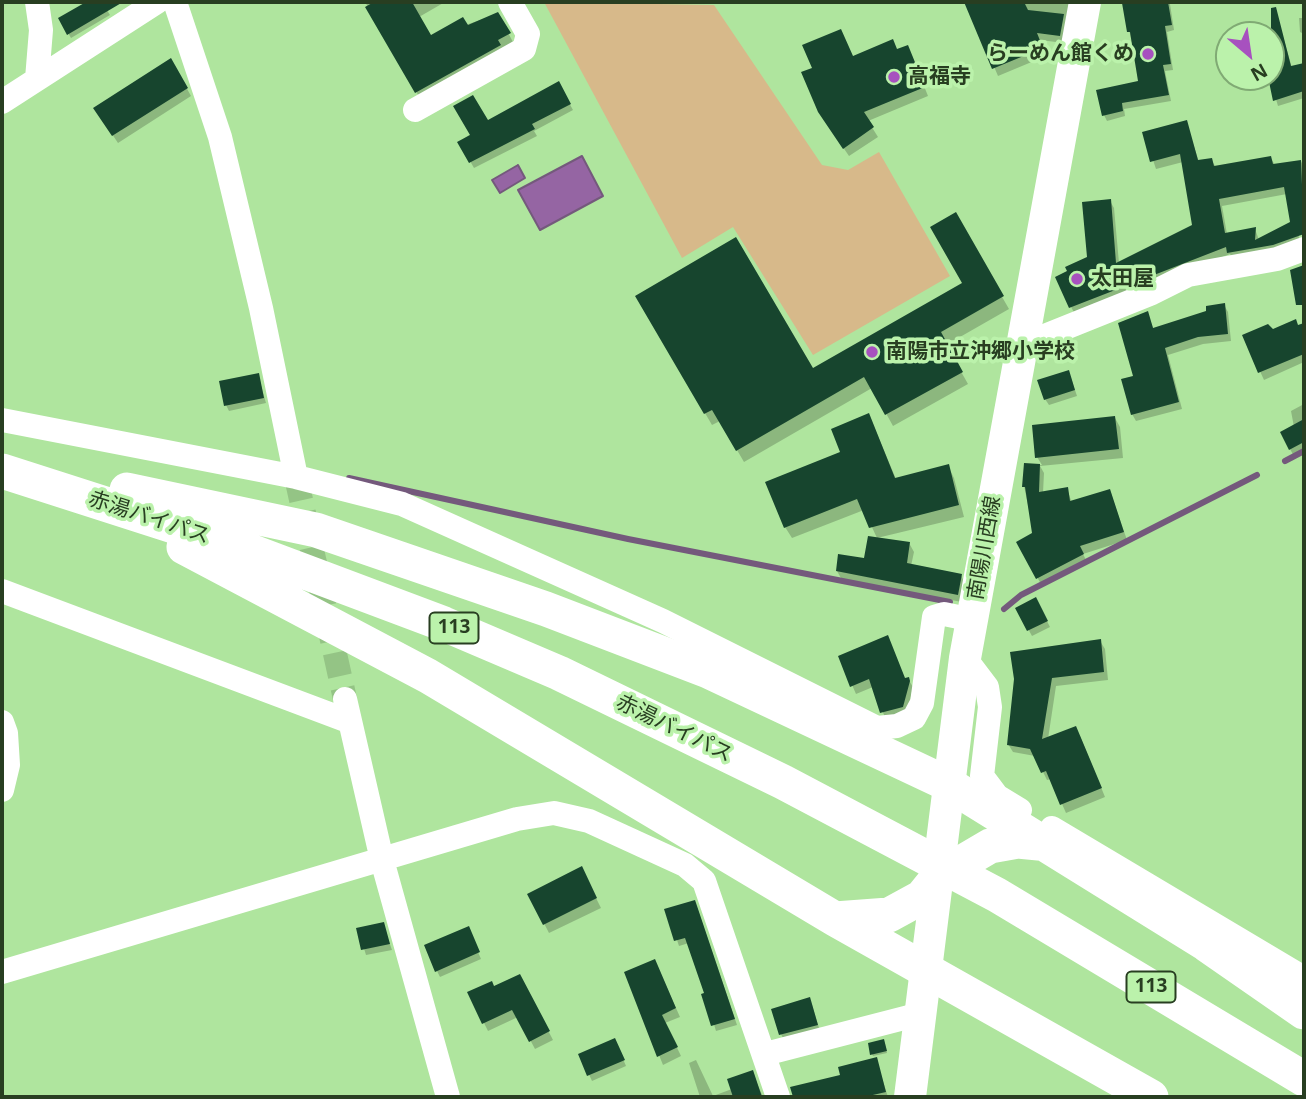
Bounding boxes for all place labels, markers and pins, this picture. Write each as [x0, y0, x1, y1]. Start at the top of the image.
place label: らーめん館くめ [987, 41, 1134, 67]
marker: らーめん館くめ [1140, 46, 1156, 62]
place label: 高福寺 [908, 64, 971, 90]
marker: 高福寺 [886, 69, 902, 85]
place label: 太田屋 [1091, 266, 1154, 292]
marker: 太田屋 [1069, 271, 1085, 287]
place label: 南陽市立沖郷小学校 [886, 339, 1075, 365]
marker: 南陽市立沖郷小学校 [864, 344, 880, 360]

